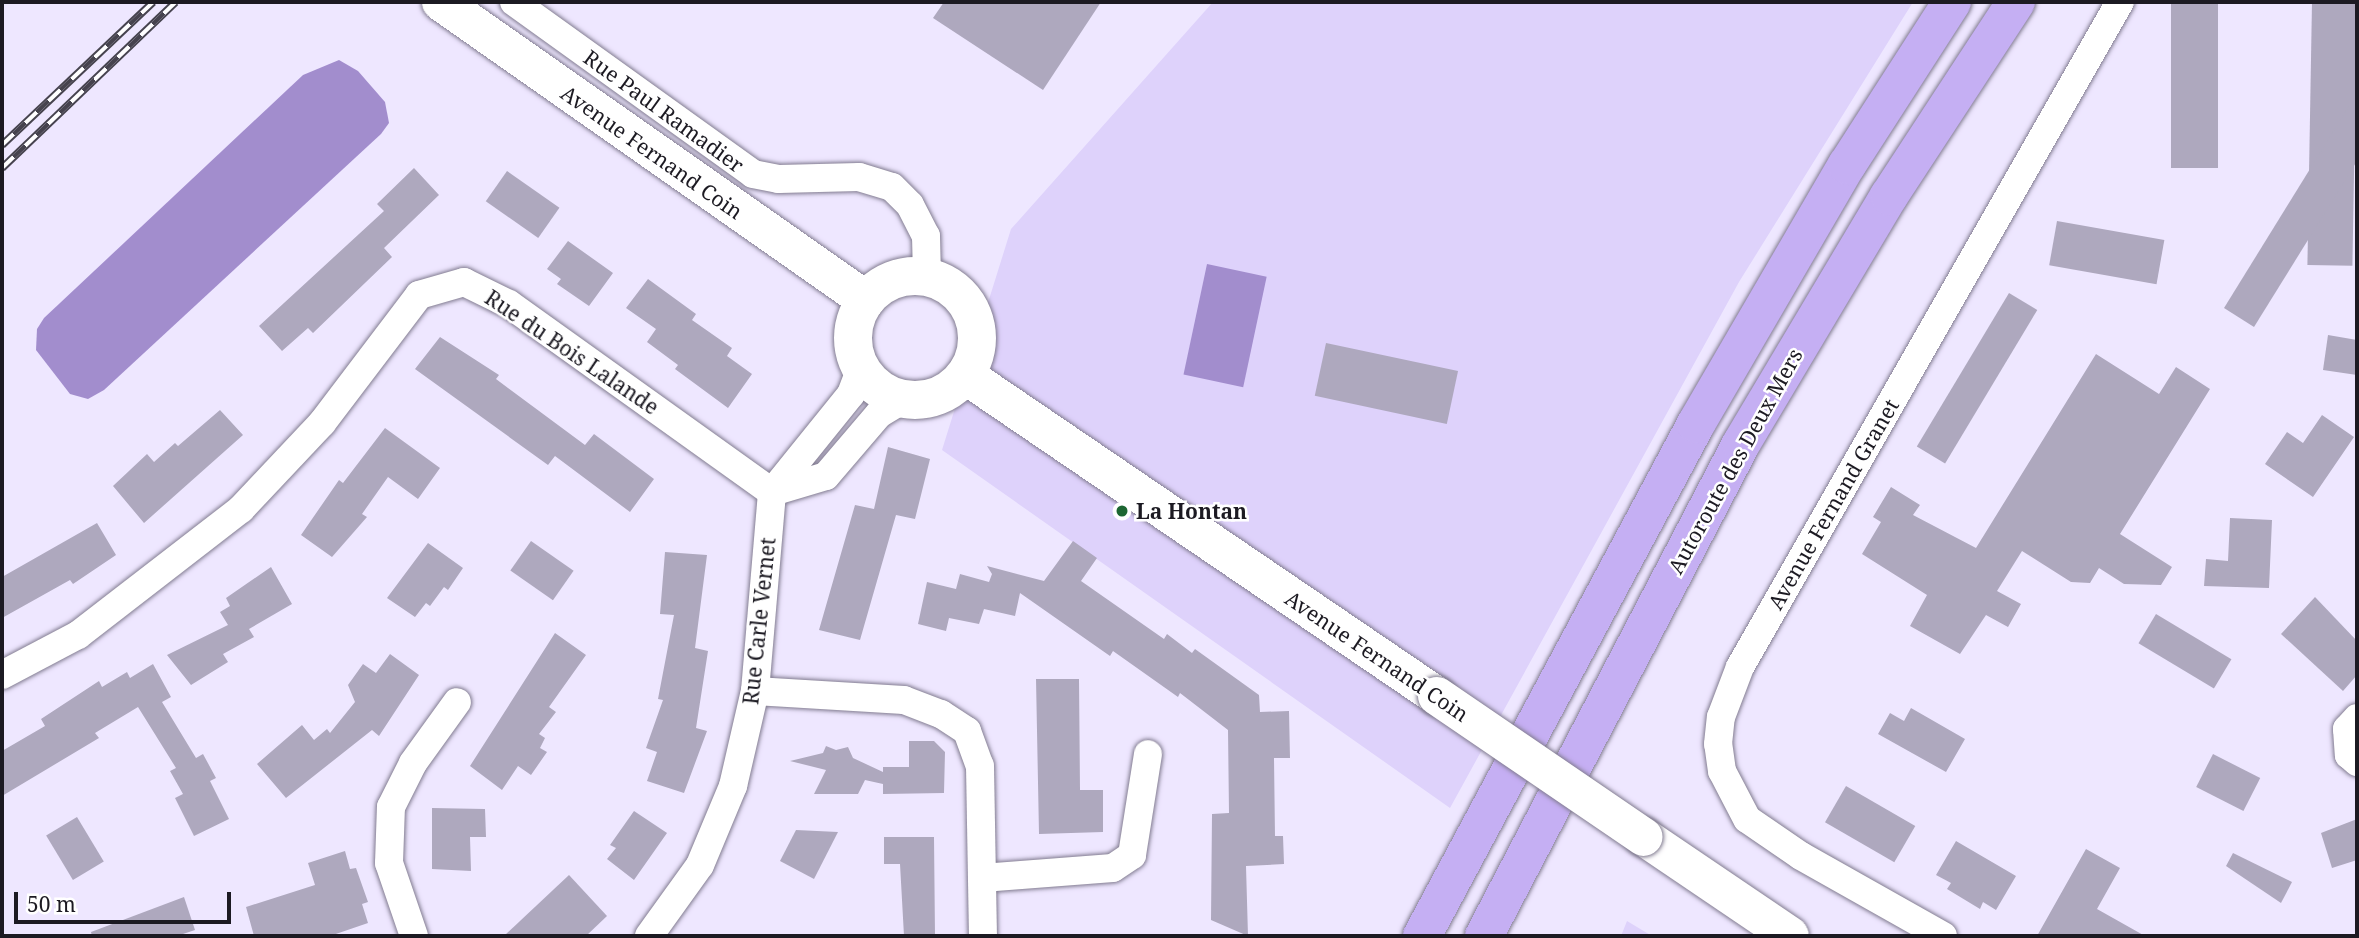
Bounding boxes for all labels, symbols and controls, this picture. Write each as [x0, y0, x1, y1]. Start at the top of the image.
street label: Rue Paul Ramadier [579, 44, 749, 178]
street label: Avenue Fernand Coin [556, 80, 748, 224]
street label: Rue du Bois Lalande [480, 285, 664, 419]
street label: Autoroute des Deux Mers [1663, 344, 1807, 578]
street label: Avenue Fernand Granet [1762, 394, 1904, 614]
place label: La Hontan [1136, 498, 1247, 524]
marker: La Hontan [1114, 503, 1130, 519]
street label: Rue Carle Vernet [738, 536, 780, 706]
street label: Avenue Fernand Coin [1281, 585, 1473, 727]
scale bar [18, 878, 234, 922]
text: 50 m [27, 890, 76, 918]

